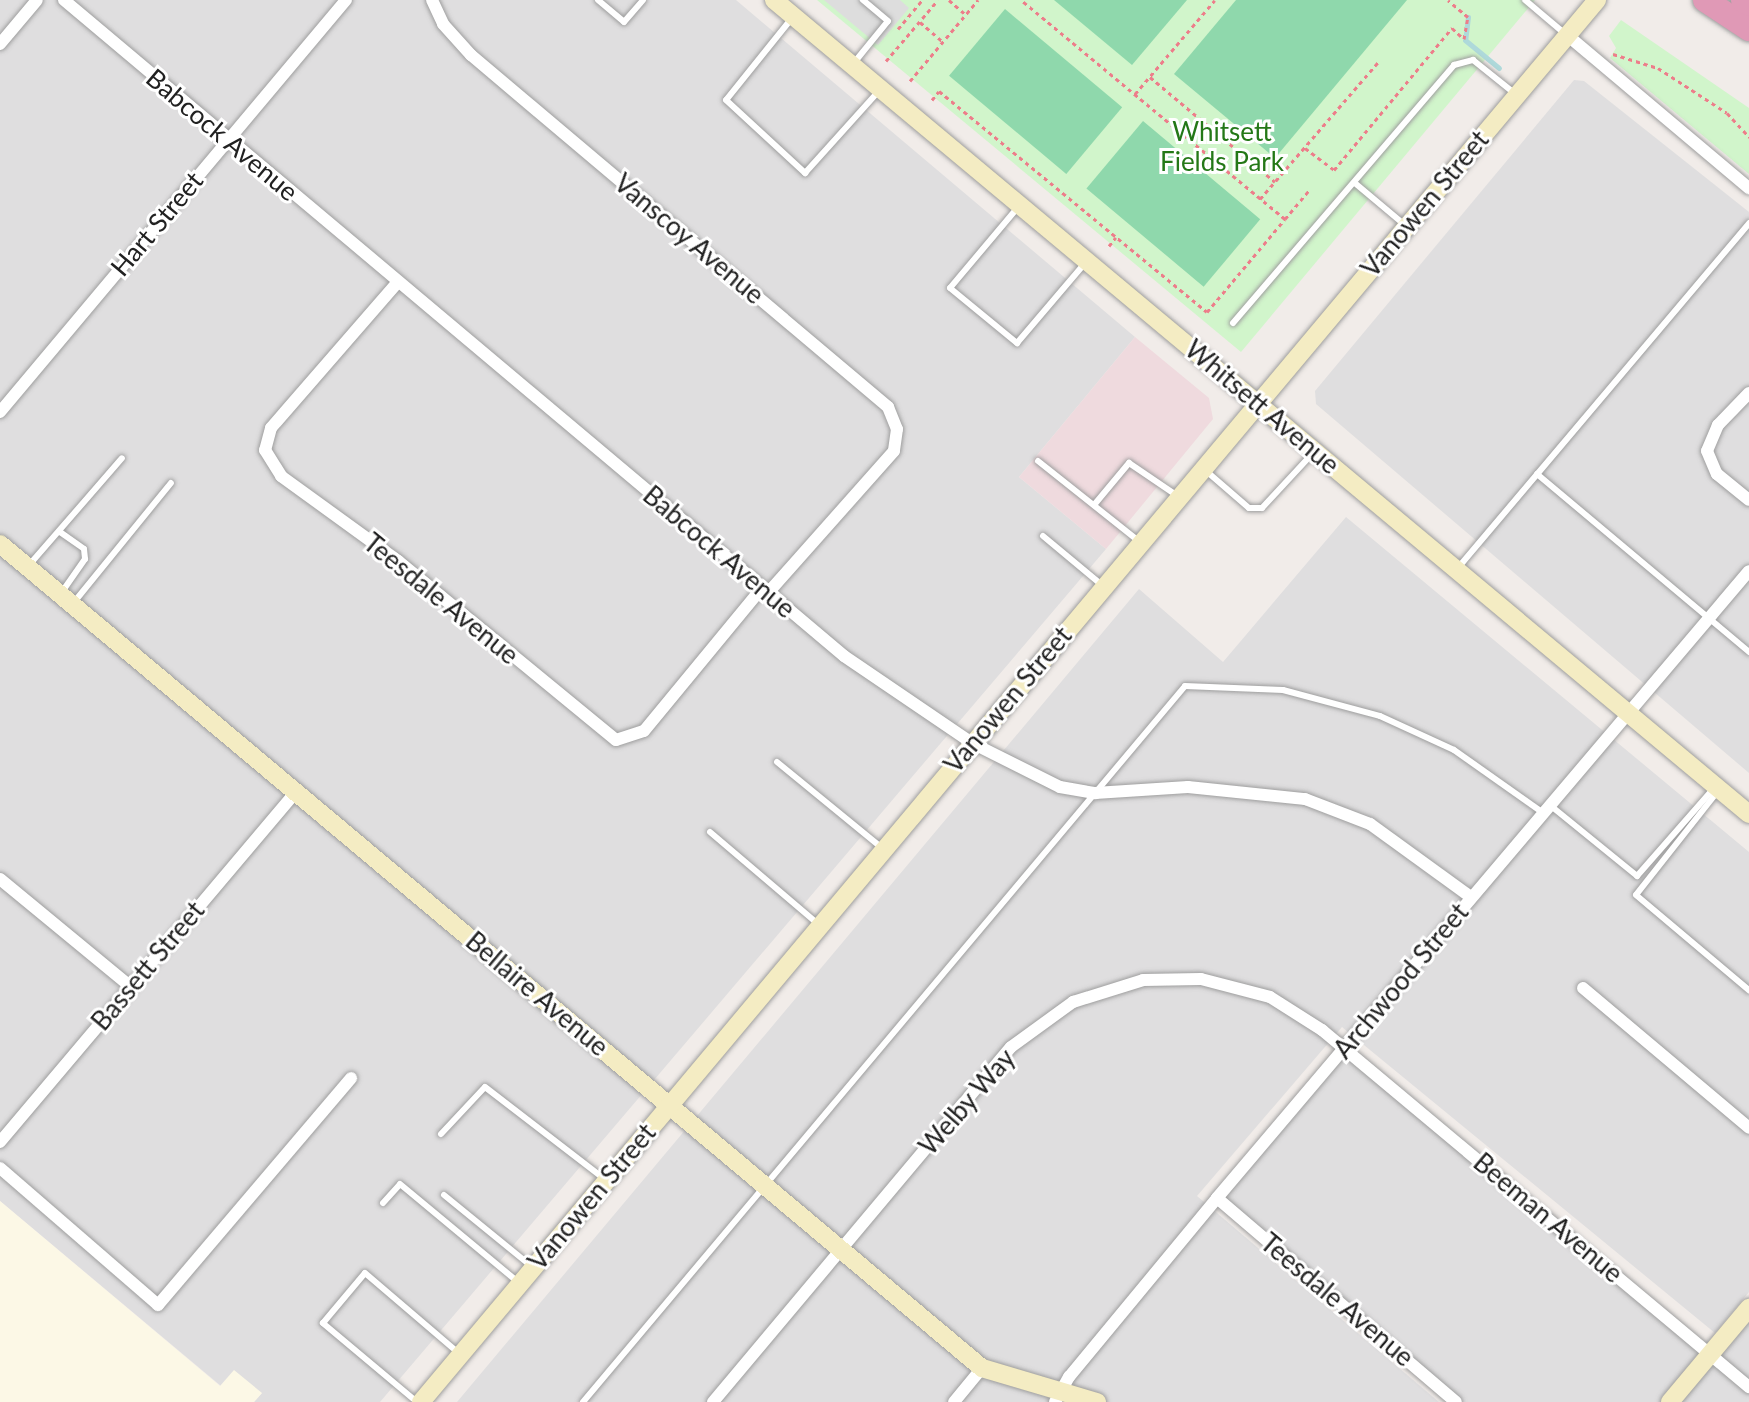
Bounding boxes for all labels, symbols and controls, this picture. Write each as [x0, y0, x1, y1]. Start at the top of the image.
street label: Babcock Avenue [139, 62, 305, 208]
park label: Whitsett Fields Park [1160, 116, 1284, 178]
street label: Vanowen Street [1355, 125, 1495, 283]
street label: Hart Street [104, 166, 210, 282]
street label: Vanscoy Avenue [607, 167, 771, 311]
street label: Whitsett Avenue [1178, 333, 1346, 481]
street label: Babcock Avenue [636, 479, 802, 625]
street label: Teesdale Avenue [357, 527, 525, 671]
street label: Vanowen Street [938, 621, 1078, 779]
street label: Bassett Street [85, 895, 211, 1037]
street label: Archwood Street [1327, 897, 1475, 1065]
street label: Bellaire Avenue [459, 925, 615, 1063]
street label: Welby Way [912, 1042, 1022, 1162]
street label: Vanowen Street [522, 1118, 662, 1276]
street label: Beeman Avenue [1467, 1146, 1629, 1290]
street label: Teesdale Avenue [1254, 1227, 1420, 1373]

